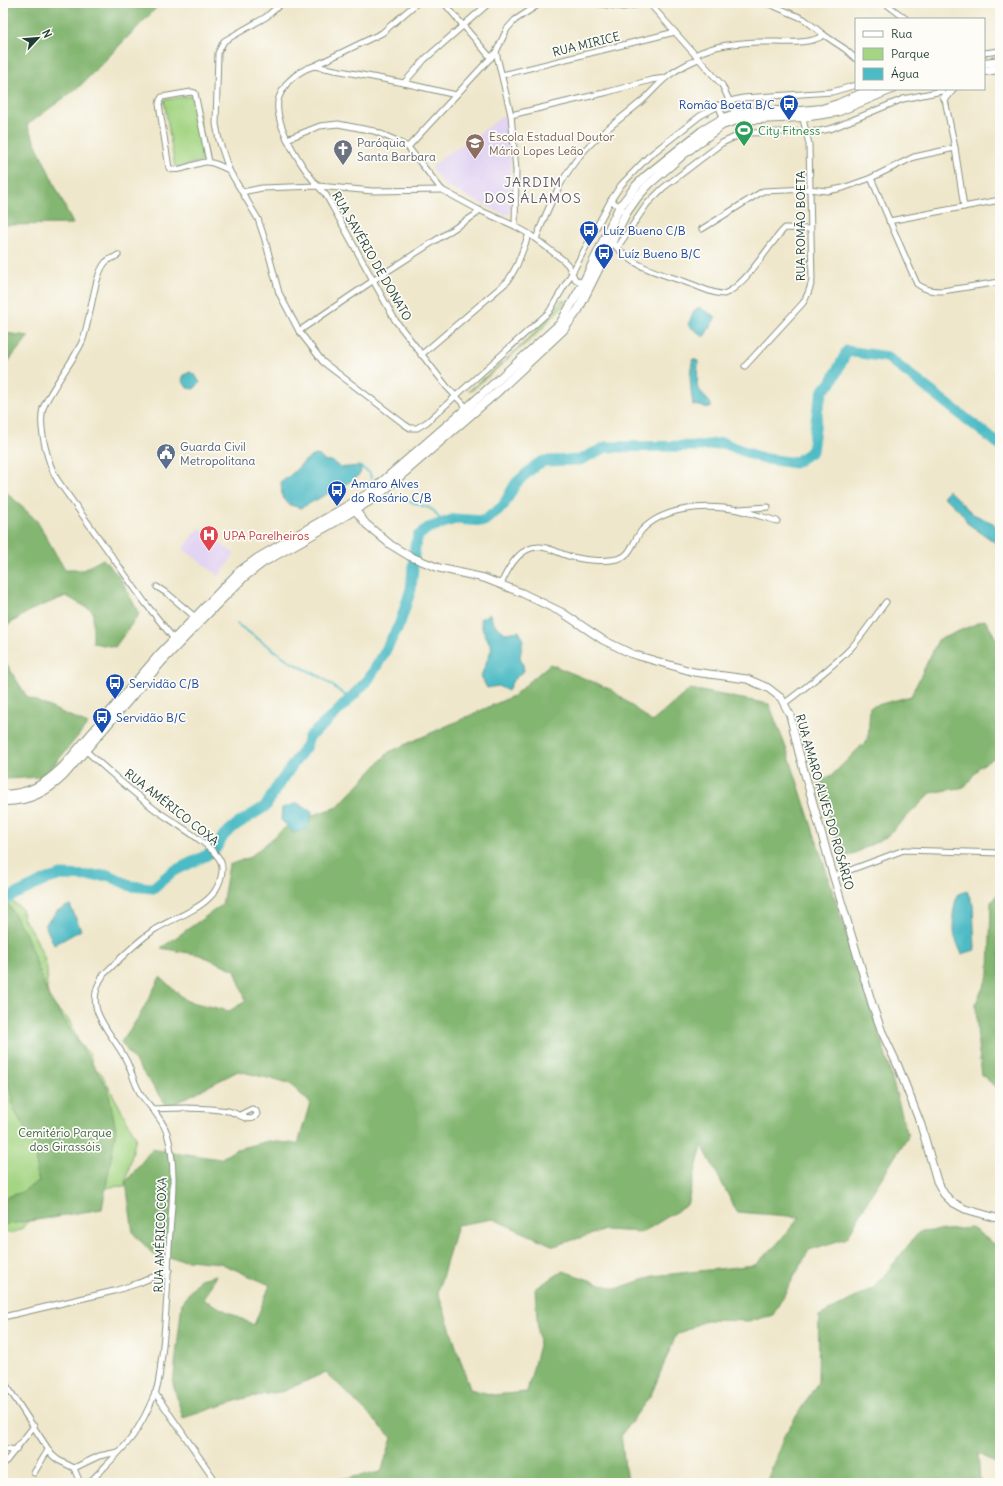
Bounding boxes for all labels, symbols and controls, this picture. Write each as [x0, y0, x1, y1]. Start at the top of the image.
north arrow [18, 18, 58, 58]
legend [855, 18, 985, 90]
text: Rua [891, 26, 913, 41]
text: N [39, 27, 55, 40]
street label: RUA MIRICE [551, 28, 621, 60]
text: Parque [891, 46, 930, 61]
text: Água [891, 66, 919, 81]
bus stop icon: Romão Boeta B/C [778, 93, 800, 121]
place label: Romão Boeta B/C [679, 97, 775, 112]
sports icon: City Fitness [733, 119, 755, 147]
place label: City Fitness [758, 123, 820, 138]
place label: Escola Estadual Doutor Mário Lopes Leão [489, 129, 614, 158]
school or university icon: Escola Estadual Doutor Mário Lopes Leão [464, 132, 486, 160]
place label: Paróquia Santa Barbara [357, 135, 436, 164]
church icon: Paróquia Santa Barbara [332, 138, 354, 166]
street label: RUA ROMÃO BOETA [793, 170, 808, 281]
district label: JARDIM DOS ÁLAMOS [484, 173, 582, 207]
street label: RUA SAVÉRIO DE DONATO [329, 189, 415, 323]
bus stop icon: Luíz Bueno C/B [578, 219, 600, 247]
place label: Luíz Bueno C/B [603, 223, 686, 238]
bus stop icon: Luíz Bueno B/C [593, 242, 615, 270]
place label: Luíz Bueno B/C [618, 246, 701, 261]
place label: Guarda Civil Metropolitana [180, 439, 255, 468]
public building icon: Guarda Civil Metropolitana [155, 442, 177, 470]
place label: Amaro Alves do Rosário C/B [351, 476, 432, 505]
bus stop icon: Amaro Alves do Rosário C/B [326, 479, 348, 507]
hospital icon: UPA Parelheiros [198, 524, 220, 552]
place label: UPA Parelheiros [223, 528, 309, 543]
bus stop icon: Servidão C/B [104, 672, 126, 700]
place label: Servidão C/B [129, 676, 199, 691]
bus stop icon: Servidão B/C [91, 706, 113, 734]
place label: Servidão B/C [116, 710, 186, 725]
street label: RUA AMARO ALVES DO ROSÁRIO [793, 712, 857, 892]
street label: RUA AMÉRICO COXA [122, 766, 222, 849]
park label: Cemitério Parque dos Girassóis [18, 1125, 112, 1154]
street label: RUA AMÉRICO COXA [150, 1177, 170, 1293]

